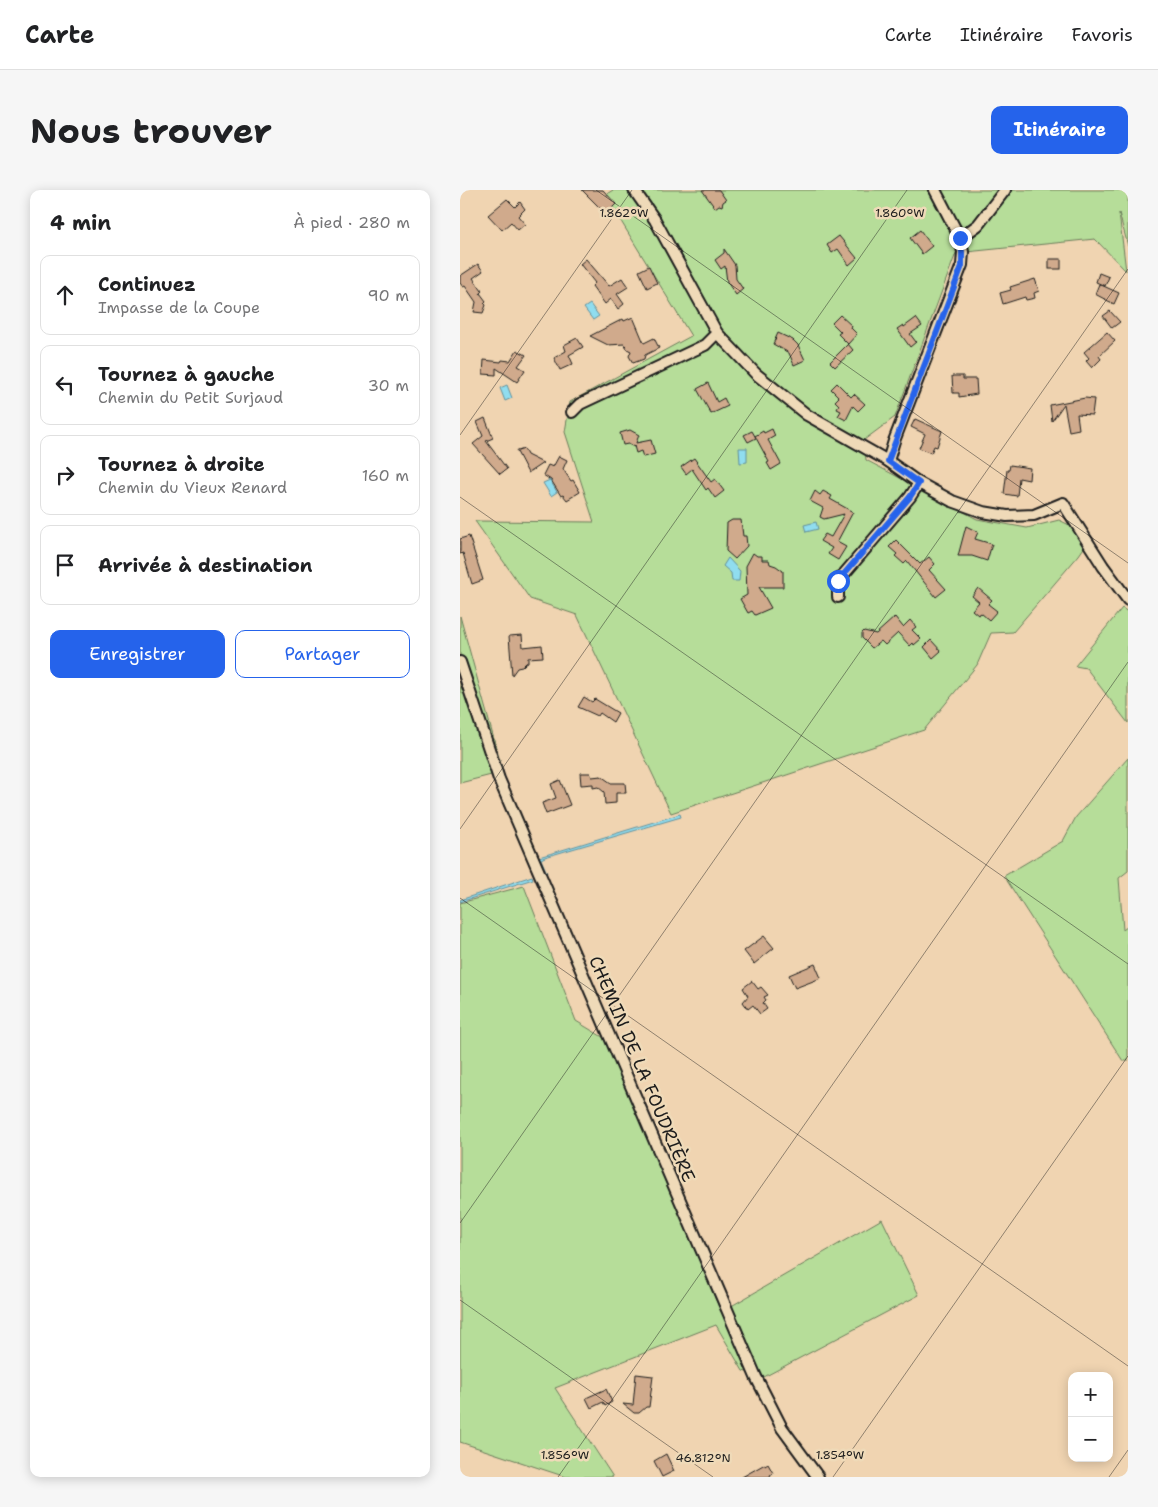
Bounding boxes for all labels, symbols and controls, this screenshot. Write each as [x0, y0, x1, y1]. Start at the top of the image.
text: Carte [25, 19, 94, 51]
text: Carte [885, 23, 932, 47]
text: Itinéraire [960, 23, 1044, 47]
text: Favoris [1072, 23, 1133, 47]
button: Itinéraire [991, 106, 1128, 154]
text: Nous trouver [30, 107, 272, 154]
text: 1.862°W [599, 205, 649, 221]
text: 1.860°W [875, 205, 925, 221]
text: 4 min [50, 209, 111, 237]
text: À pied · 280 m [293, 212, 410, 233]
route end [949, 227, 972, 250]
text: Continuez [98, 272, 196, 297]
icon: ahead [51, 281, 79, 309]
text: 90 m [368, 285, 409, 306]
text: Impasse de la Coupe [98, 297, 260, 318]
text: Tournez à gauche [98, 362, 275, 387]
icon: left [51, 371, 79, 399]
text: 30 m [368, 375, 409, 396]
text: Chemin du Petit Surjaud [98, 387, 283, 408]
text: Tournez à droite [98, 452, 265, 477]
icon: right [51, 461, 79, 489]
text: 160 m [362, 465, 409, 486]
text: Chemin du Vieux Renard [98, 477, 287, 498]
icon: arrive [51, 551, 79, 579]
text: Arrivée à destination [98, 553, 312, 578]
route start [827, 570, 850, 593]
button: Enregistrer [50, 630, 225, 678]
button: Partager [235, 630, 410, 678]
street label: CHEMIN DE LA FOUDRIÈRE [583, 952, 701, 1186]
map controls [1068, 1372, 1113, 1462]
button: + [1068, 1372, 1113, 1417]
button: − [1068, 1417, 1113, 1462]
text: 1.856°W [541, 1447, 589, 1463]
text: 1.854°W [816, 1447, 864, 1463]
text: 46.812°N [675, 1450, 731, 1466]

